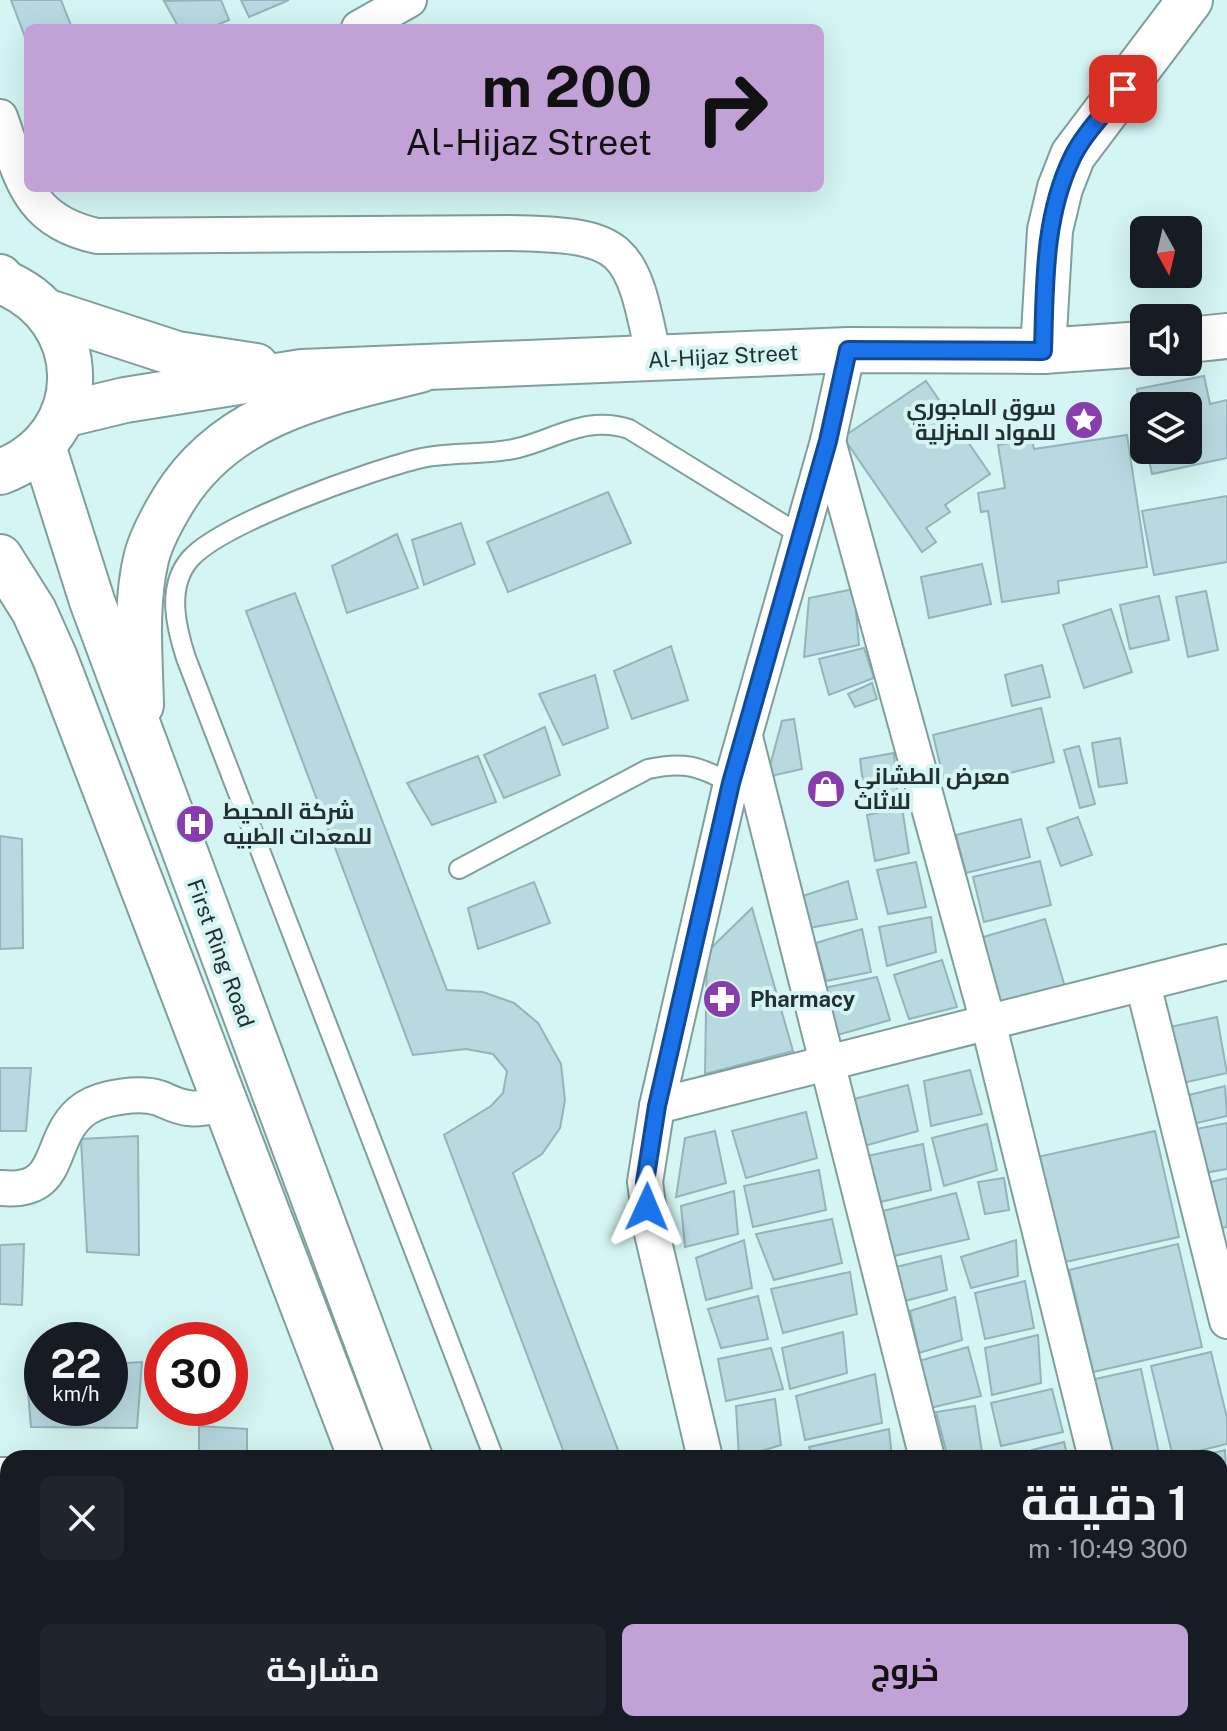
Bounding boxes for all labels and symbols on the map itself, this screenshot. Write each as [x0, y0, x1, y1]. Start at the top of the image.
pin [1089, 55, 1157, 123]
north arrow [1130, 216, 1202, 288]
street label: Al-Hijaz Street [647, 339, 799, 373]
place label: سوق الماجوري للمواد المنزلية [906, 394, 1056, 446]
place icon: سوق الماجوري للمواد المنزلية [1063, 399, 1105, 441]
place label: معرض الطشاني للاثاث [854, 763, 1010, 814]
shop icon: معرض الطشاني للاثاث [805, 768, 847, 810]
place label: شركة المحيط للمعدات الطبيه [223, 798, 372, 849]
hospital icon: شركة المحيط للمعدات الطبيه [174, 803, 216, 845]
street label: First Ring Road [182, 875, 260, 1031]
pharmacy icon: Pharmacy [701, 978, 743, 1020]
place label: Pharmacy [750, 986, 856, 1012]
position arrow [605, 1165, 689, 1249]
speed limit sign: 30 [144, 1322, 248, 1426]

